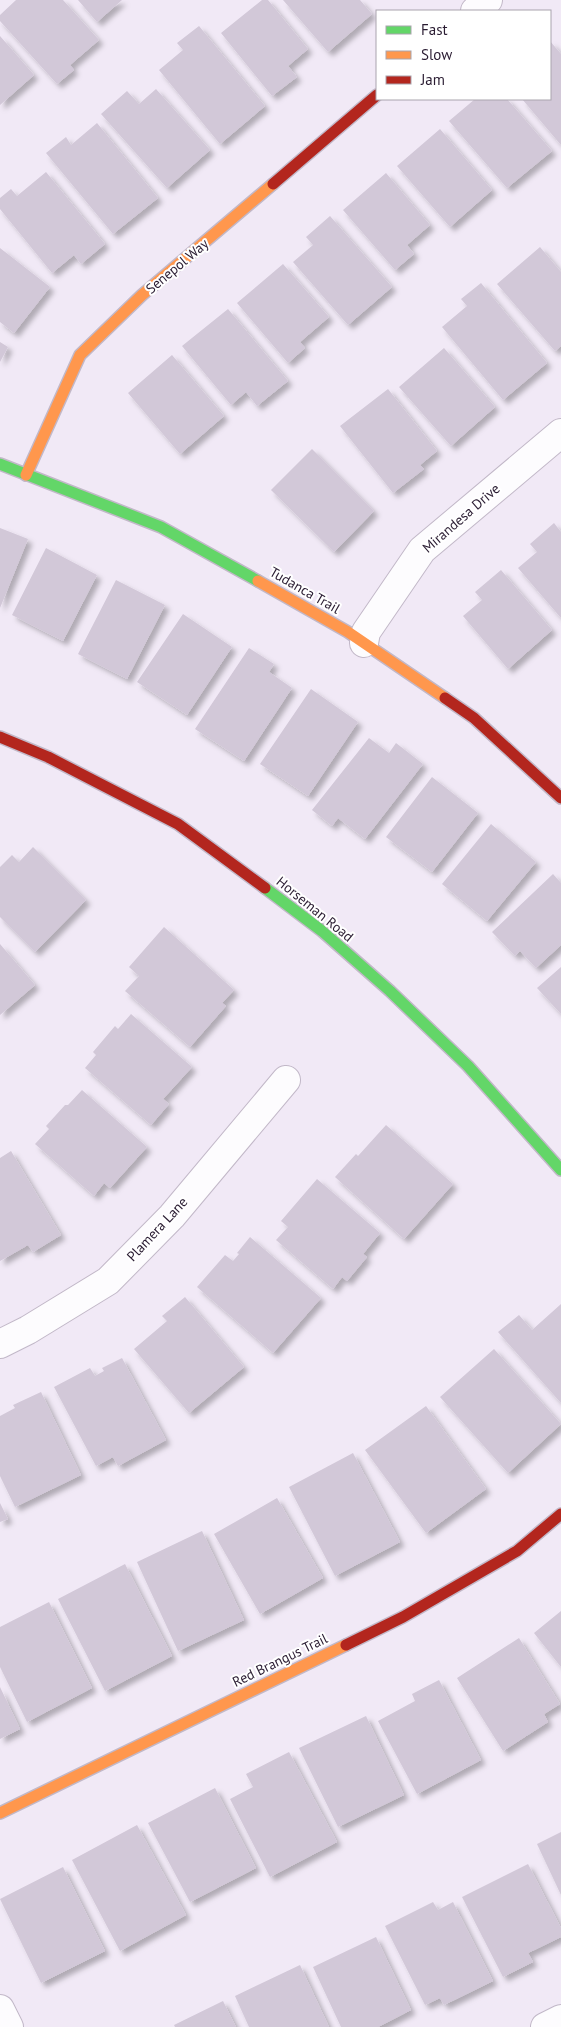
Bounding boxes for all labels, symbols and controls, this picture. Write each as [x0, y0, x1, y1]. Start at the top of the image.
legend [376, 10, 551, 100]
text: Fast [421, 20, 448, 39]
text: Slow [421, 45, 452, 64]
text: Jam [420, 70, 445, 89]
street label: Senepol Way [142, 234, 212, 297]
street label: Mirandesa Drive [419, 479, 503, 557]
street label: Tudanca Trail [267, 563, 343, 617]
street label: Horseman Road [273, 872, 357, 946]
street label: Plamera Lane [123, 1193, 191, 1265]
street label: Red Brangus Trail [229, 1629, 331, 1691]

